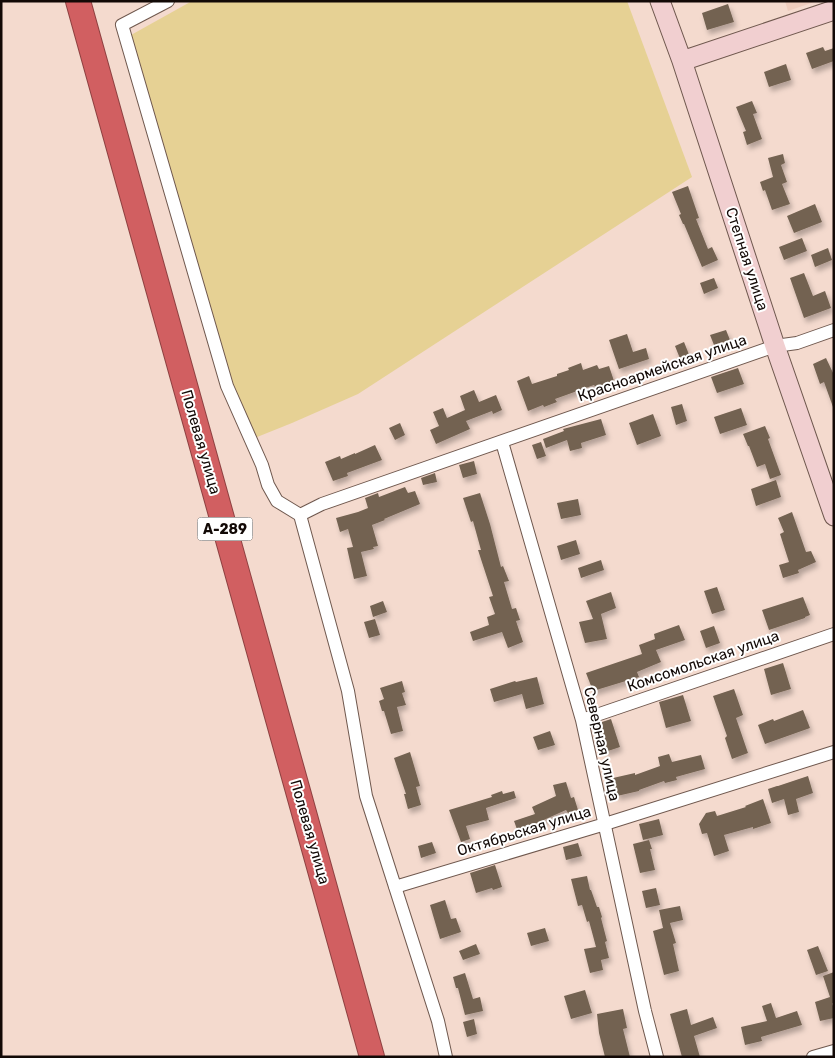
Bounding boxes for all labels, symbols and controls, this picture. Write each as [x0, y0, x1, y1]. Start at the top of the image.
street label: Степная улица [722, 205, 772, 313]
street label: Красноармейская улица [575, 331, 749, 405]
street label: Полевая улица [177, 388, 225, 496]
road number: А-289 [198, 518, 252, 540]
street label: Комсомольская улица [625, 627, 781, 695]
street label: Северная улица [580, 685, 624, 803]
street label: Полевая улица [286, 778, 334, 886]
street label: Октябрьская улица [455, 802, 593, 860]

